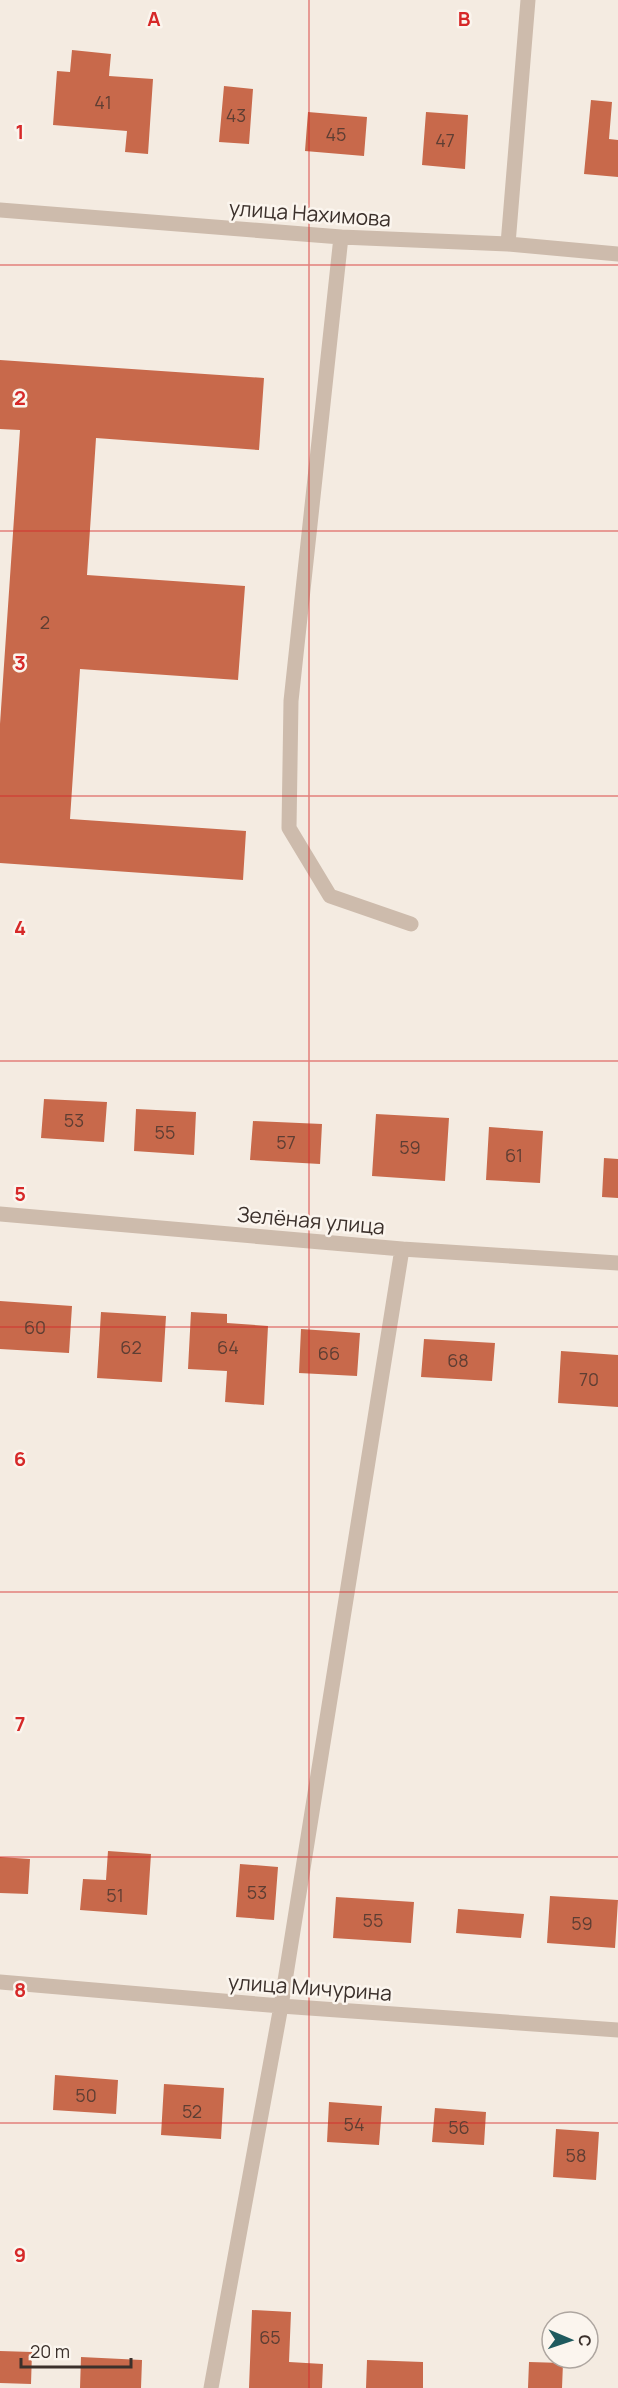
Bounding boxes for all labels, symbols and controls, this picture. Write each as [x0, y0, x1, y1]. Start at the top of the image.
text: A [147, 5, 161, 32]
text: B [458, 5, 471, 32]
house number: 41 [94, 90, 112, 114]
house number: 43 [226, 103, 246, 127]
text: 1 [16, 118, 24, 145]
house number: 45 [325, 122, 347, 146]
house number: 47 [435, 128, 455, 152]
street label: улица Нахимова [228, 193, 392, 233]
text: 2 [14, 384, 26, 411]
house number: 2 [40, 610, 50, 634]
text: 3 [14, 649, 26, 676]
text: 4 [14, 914, 26, 941]
house number: 53 [64, 1108, 84, 1132]
house number: 55 [155, 1120, 175, 1144]
house number: 57 [276, 1130, 296, 1154]
house number: 59 [399, 1135, 421, 1159]
house number: 61 [505, 1143, 523, 1167]
text: 5 [14, 1180, 26, 1207]
street label: Зелёная улица [236, 1200, 386, 1240]
house number: 60 [24, 1315, 46, 1339]
house number: 62 [120, 1335, 142, 1359]
house number: 64 [217, 1335, 239, 1359]
house number: 66 [318, 1341, 340, 1365]
house number: 68 [447, 1348, 469, 1372]
house number: 70 [579, 1367, 599, 1391]
text: 6 [14, 1445, 26, 1472]
text: 7 [15, 1710, 25, 1737]
house number: 53 [247, 1880, 267, 1904]
house number: 51 [106, 1883, 124, 1907]
house number: 55 [363, 1908, 383, 1932]
house number: 59 [571, 1911, 593, 1935]
street label: улица Мичурина [227, 1967, 393, 2007]
text: 8 [14, 1976, 26, 2003]
house number: 50 [75, 2083, 97, 2107]
house number: 52 [182, 2099, 202, 2123]
house number: 54 [343, 2112, 365, 2136]
house number: 56 [448, 2115, 470, 2139]
house number: 58 [566, 2143, 586, 2167]
text: 9 [14, 2241, 26, 2268]
north arrow [540, 2310, 600, 2370]
house number: 65 [259, 2325, 281, 2349]
scale bar [21, 2331, 130, 2369]
text: С [574, 2334, 596, 2347]
text: 20 m [30, 2339, 70, 2363]

